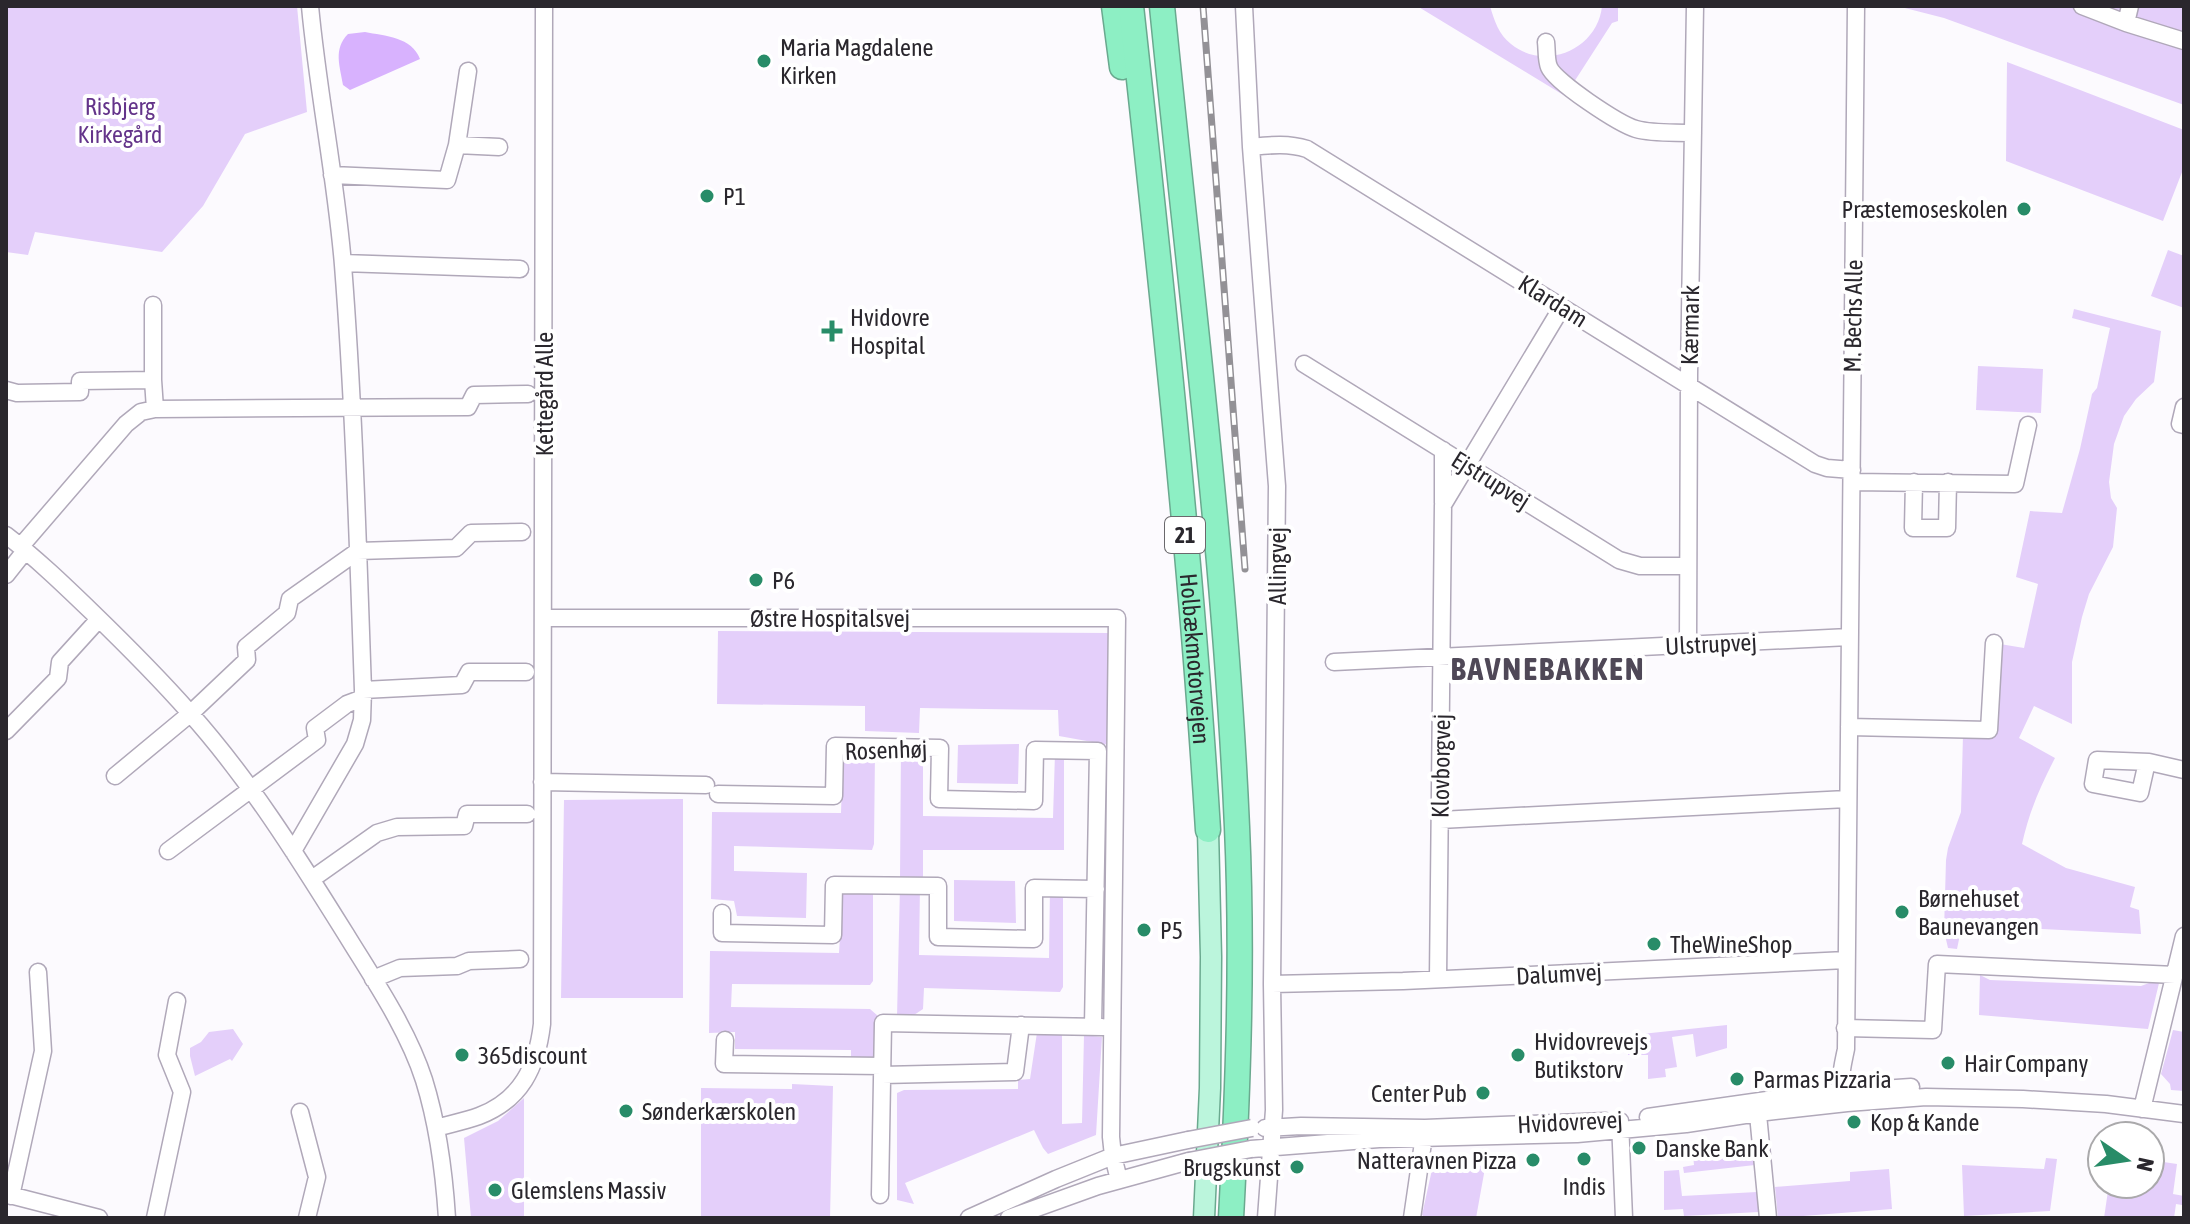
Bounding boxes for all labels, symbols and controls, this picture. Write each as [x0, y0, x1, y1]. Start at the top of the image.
place label: Maria Magdalene Kirken [780, 34, 933, 89]
marker: Maria Magdalene Kirken [755, 52, 773, 70]
park label: Risbjerg Kirkegård [78, 93, 162, 148]
place label: P1 [723, 183, 746, 210]
marker: P1 [698, 187, 716, 205]
place label: Præstemoseskolen [1842, 196, 2008, 223]
marker: Præstemoseskolen [2015, 200, 2033, 218]
street label: M. Bechs Alle [1839, 259, 1867, 373]
street label: Klardam [1514, 269, 1592, 333]
street label: Kærmark [1676, 284, 1704, 365]
place label: Hvidovre Hospital [850, 304, 930, 359]
marker: Hvidovre Hospital [821, 320, 843, 342]
street label: Kettegård Alle [531, 332, 558, 456]
street label: Ejstrupvej [1447, 445, 1535, 515]
road number: 21 [1165, 517, 1205, 553]
street label: Allingvej [1264, 527, 1291, 605]
place label: P6 [772, 567, 795, 594]
marker: P6 [747, 571, 765, 589]
street label: Holbækmotorvejen [1175, 572, 1216, 745]
street label: Østre Hospitalsvej [750, 605, 910, 632]
street label: Ulstrupvej [1664, 628, 1758, 660]
district label: BAVNEBAKKEN [1450, 650, 1646, 687]
street label: Klovborgvej [1427, 714, 1455, 818]
street label: Rosenhøj [844, 735, 928, 765]
place label: Børnehuset Baunevangen [1918, 885, 2039, 940]
marker: Børnehuset Baunevangen [1893, 903, 1911, 921]
place label: P5 [1160, 917, 1183, 944]
marker: P5 [1135, 921, 1153, 939]
place label: TheWineShop [1670, 931, 1792, 958]
marker: TheWineShop [1645, 935, 1663, 953]
street label: Dalumvej [1515, 958, 1603, 990]
place label: Hvidovrevejs Butikstorv [1534, 1028, 1648, 1083]
place label: 365discount [478, 1042, 588, 1069]
marker: 365discount [453, 1046, 471, 1064]
marker: Hvidovrevejs Butikstorv [1509, 1046, 1527, 1064]
place label: Hair Company [1964, 1050, 2089, 1077]
marker: Hair Company [1939, 1054, 1957, 1072]
place label: Parmas Pizzaria [1753, 1066, 1892, 1093]
marker: Parmas Pizzaria [1728, 1070, 1746, 1088]
place label: Center Pub [1371, 1080, 1467, 1107]
marker: Center Pub [1474, 1084, 1492, 1102]
place label: Sønderkærskolen [642, 1098, 796, 1125]
marker: Sønderkærskolen [617, 1102, 635, 1120]
street label: Hvidovrevej [1517, 1106, 1623, 1138]
place label: Kop & Kande [1870, 1109, 1979, 1136]
marker: Kop & Kande [1845, 1113, 1863, 1131]
north arrow [2086, 1120, 2166, 1200]
place label: Danske Bank [1655, 1135, 1769, 1162]
marker: Danske Bank [1630, 1139, 1648, 1157]
place label: Natteravnen Pizza [1357, 1147, 1517, 1174]
marker: Indis [1575, 1150, 1593, 1168]
marker: Natteravnen Pizza [1524, 1151, 1542, 1169]
place label: Brugskunst [1183, 1154, 1281, 1181]
text: N [2131, 1155, 2160, 1174]
marker: Brugskunst [1288, 1158, 1306, 1176]
place label: Indis [1562, 1173, 1606, 1200]
place label: Glemslens Massiv [511, 1177, 667, 1204]
marker: Glemslens Massiv [486, 1181, 504, 1199]

